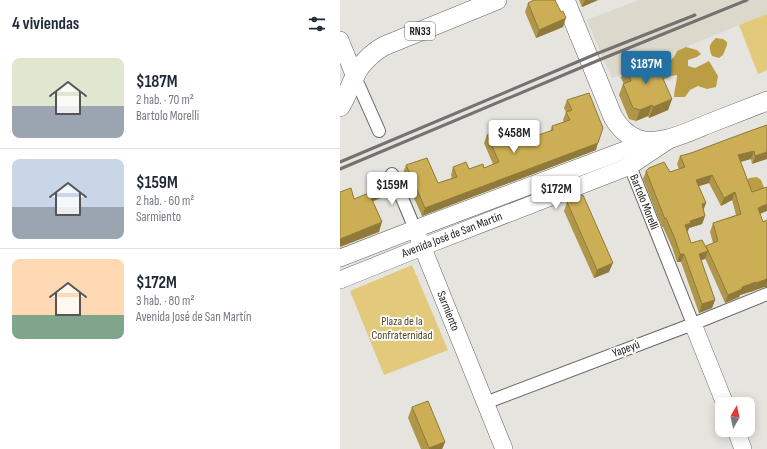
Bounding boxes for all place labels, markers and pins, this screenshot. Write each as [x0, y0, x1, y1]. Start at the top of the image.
pin: $187M [618, 51, 674, 85]
pin: $458M [486, 120, 542, 154]
pin: $159M [364, 172, 420, 206]
pin: $172M [528, 176, 584, 210]

